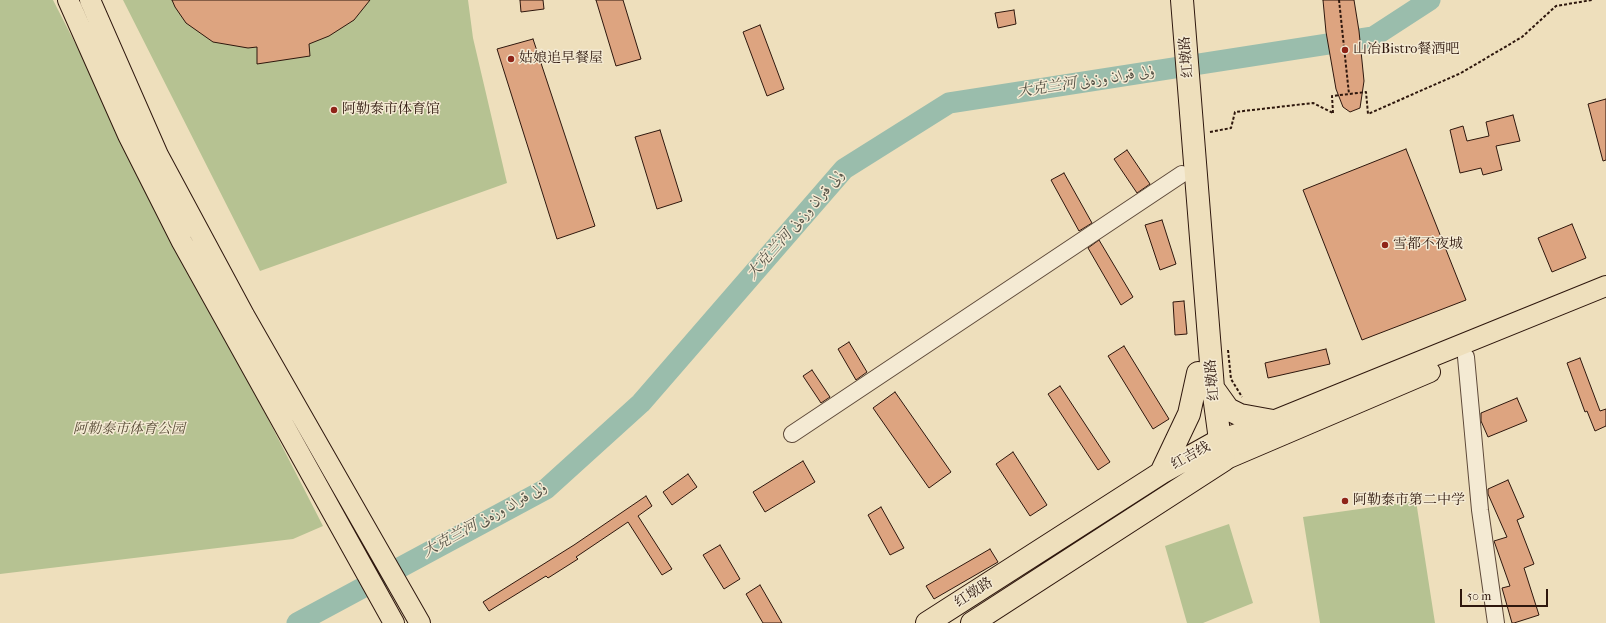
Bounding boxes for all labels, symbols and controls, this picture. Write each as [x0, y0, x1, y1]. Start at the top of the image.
street label: 红墩路 [1177, 35, 1197, 79]
place label: 山冶Bistro餐酒吧 [1353, 42, 1459, 58]
marker: 山冶Bistro餐酒吧 [1340, 45, 1350, 55]
place label: 姑娘追早餐屋 [519, 51, 603, 67]
marker: 姑娘追早餐屋 [506, 54, 516, 64]
water label: 大克兰河 ۇلى قىران وزەنى [1016, 62, 1156, 102]
place label: 阿勒泰市体育馆 [342, 102, 440, 118]
marker: 阿勒泰市体育馆 [329, 105, 339, 115]
water label: 大克兰河 ۇلى قىران وزەنى [743, 166, 849, 284]
place label: 雪都不夜城 [1393, 237, 1463, 253]
marker: 雪都不夜城 [1380, 240, 1390, 250]
street label: 红墩路 [1203, 358, 1223, 402]
park label: 阿勒泰市体育公园 [73, 422, 185, 438]
street label: 红吉线 [1169, 438, 1213, 474]
water label: 大克兰河 ۇلى قىران وزەنى [420, 478, 550, 562]
place label: 阿勒泰市第二中学 [1353, 493, 1465, 509]
marker: 阿勒泰市第二中学 [1340, 496, 1350, 506]
street label: 红墩路 [952, 575, 996, 611]
scale bar [1462, 581, 1550, 607]
text: 50 m [1467, 589, 1491, 603]

